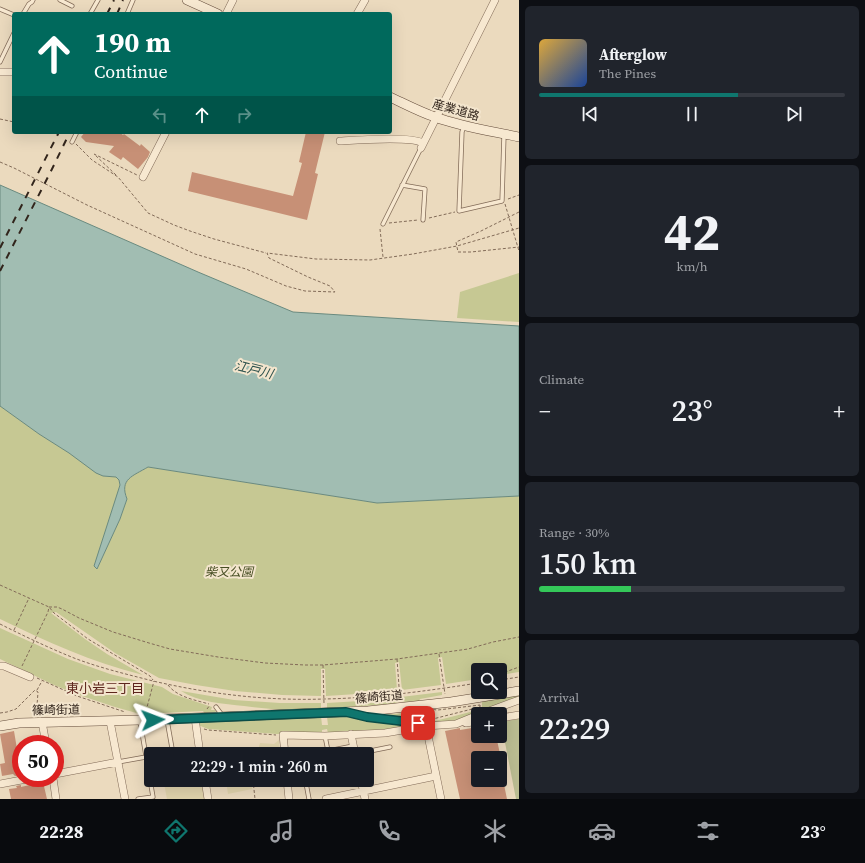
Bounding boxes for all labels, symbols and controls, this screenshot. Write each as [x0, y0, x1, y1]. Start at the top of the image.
text: 190 m [94, 23, 171, 61]
icon: ahead [28, 28, 80, 80]
text: Afterglow [599, 44, 667, 65]
text: Continue [94, 59, 168, 84]
text: The Pines [599, 65, 656, 82]
street label: 産業道路 [431, 96, 481, 124]
icon: previous [579, 103, 601, 125]
icon: pause [681, 103, 703, 125]
icon: next [783, 103, 805, 125]
icon: left [149, 104, 171, 126]
icon: ahead [191, 104, 213, 126]
icon: right [233, 104, 255, 126]
text: 42 [664, 196, 720, 267]
text: km/h [677, 258, 707, 275]
water label: 江戸川 [233, 357, 277, 383]
text: Climate [539, 371, 584, 388]
text: 23° [671, 390, 713, 431]
text: − [539, 396, 551, 426]
text: + [833, 396, 845, 426]
text: Range · 30% [539, 524, 610, 541]
text: 150 km [539, 543, 637, 584]
park label: 柴又公園 [205, 564, 255, 580]
map controls [471, 663, 507, 787]
button: search [471, 663, 507, 699]
district label: 東小岩三丁目 [66, 680, 144, 697]
street label: 篠崎街道 [354, 687, 404, 707]
text: Arrival [539, 689, 579, 706]
position arrow [132, 699, 174, 741]
street label: 篠崎街道 [32, 702, 80, 718]
pin [401, 706, 435, 740]
button: + [471, 707, 507, 743]
text: 22:29 [539, 708, 610, 749]
icon: arrive [407, 712, 429, 734]
speed limit sign: 50 [12, 735, 64, 787]
button: − [471, 751, 507, 787]
text: 22:29 · 1 min · 260 m [191, 756, 327, 777]
icon: directions [162, 817, 190, 845]
icon: music [268, 817, 296, 845]
icon: phone [375, 817, 403, 845]
icon: climate [481, 817, 509, 845]
icon: car [588, 817, 616, 845]
icon: filters [694, 817, 722, 845]
text: 22:28 [39, 819, 84, 844]
text: 23° [800, 819, 826, 844]

